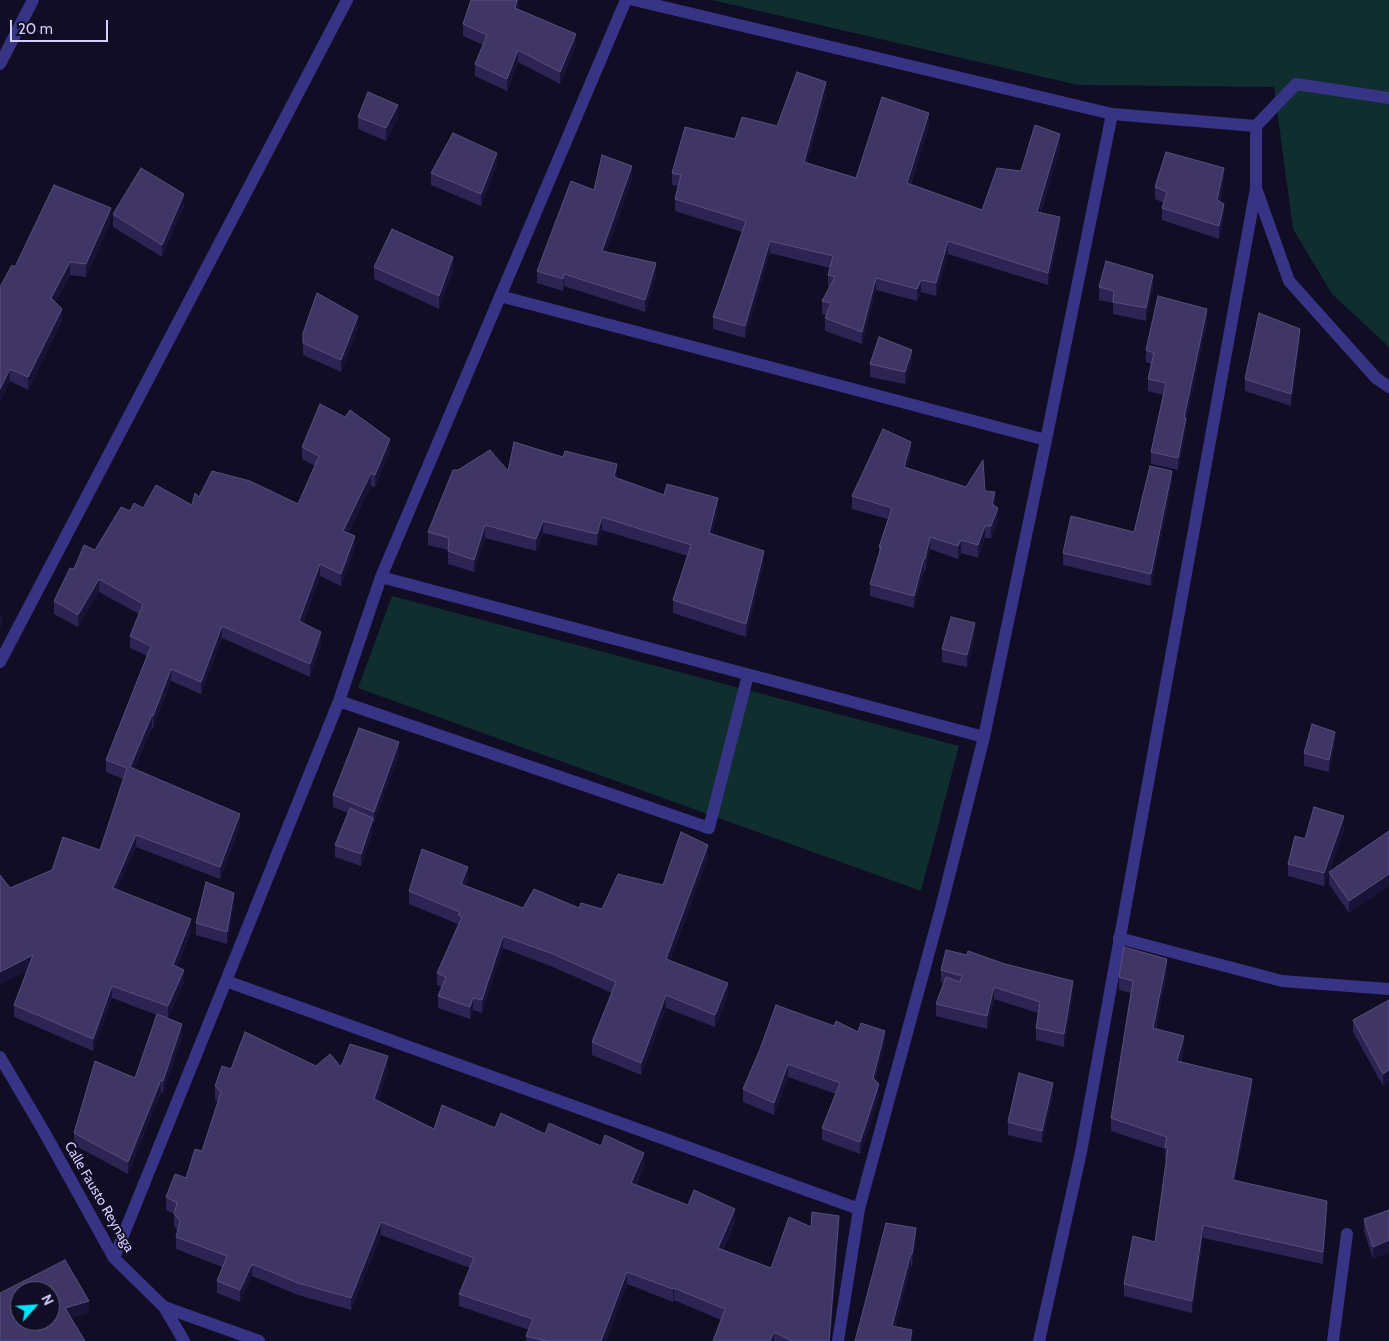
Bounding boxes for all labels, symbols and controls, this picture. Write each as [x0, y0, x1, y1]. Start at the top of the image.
scale bar [12, 10, 110, 42]
text: 20 m [18, 20, 53, 38]
street label: Calle Fausto Reynaga [61, 1139, 137, 1255]
north arrow [10, 1281, 60, 1331]
text: N [37, 1291, 58, 1308]

